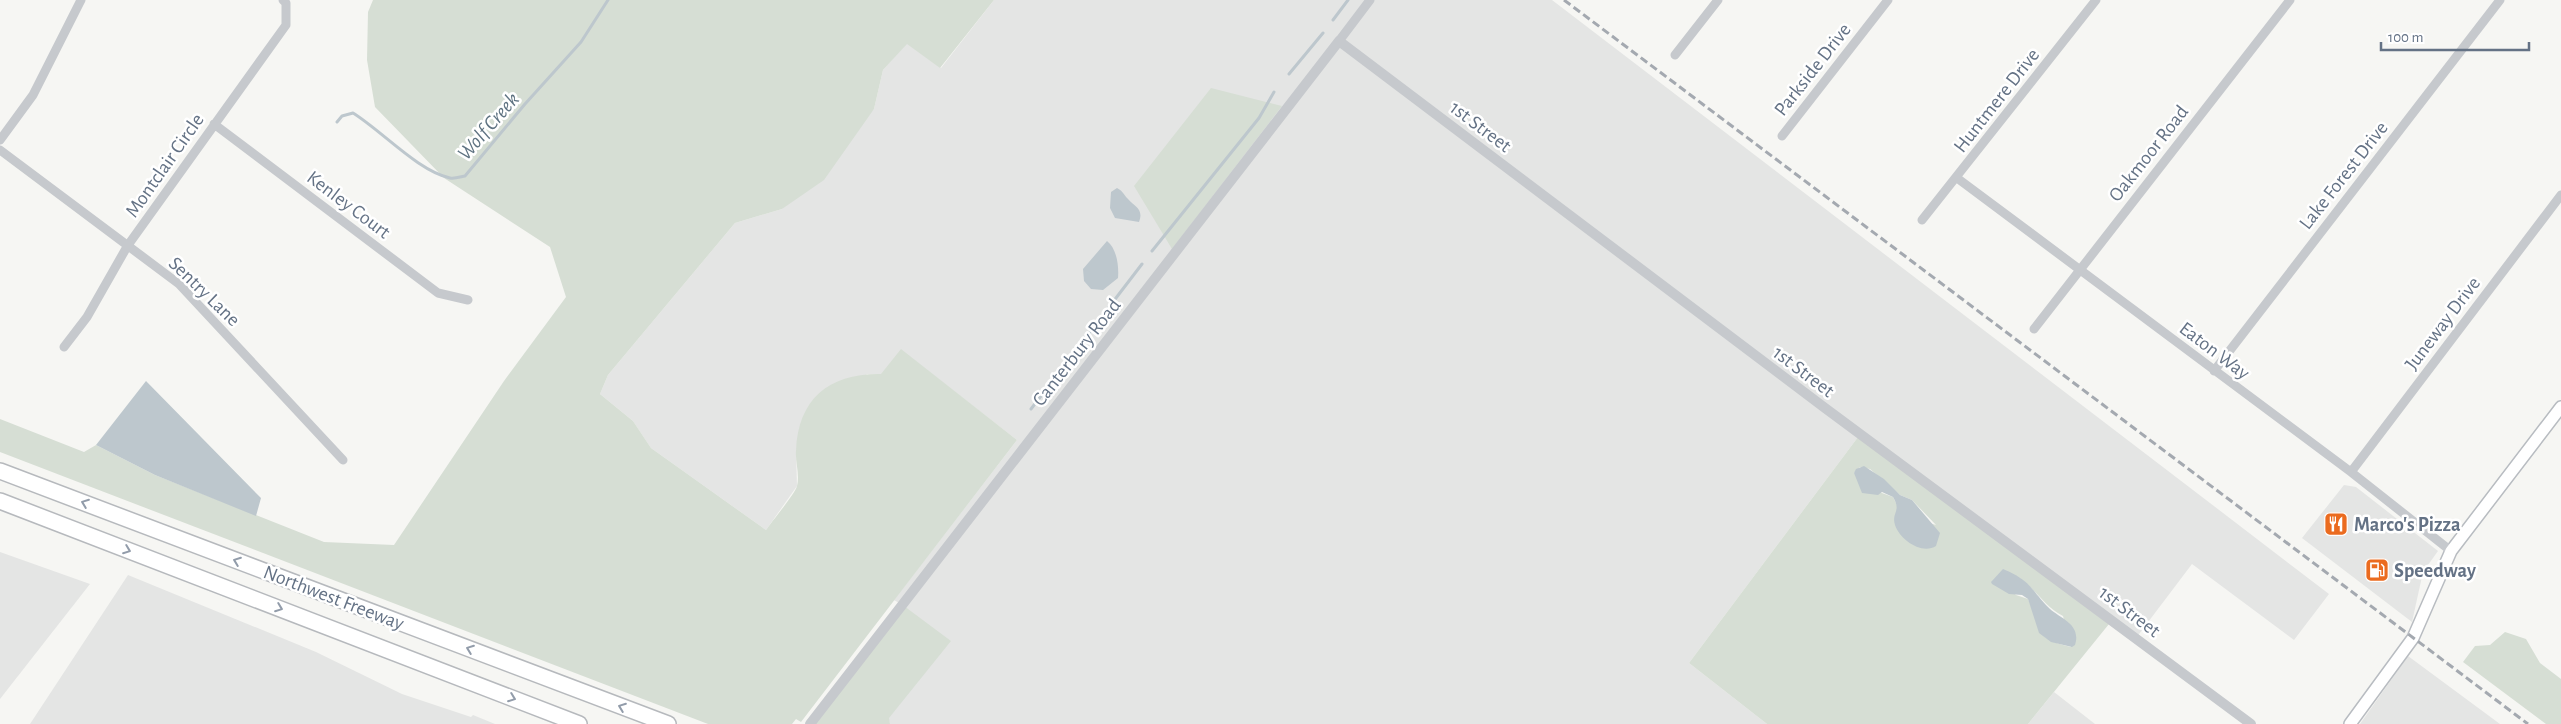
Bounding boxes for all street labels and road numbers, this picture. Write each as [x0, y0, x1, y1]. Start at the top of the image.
street label: Parkside Drive [1771, 20, 1855, 120]
street label: Huntmere Drive [1950, 45, 2043, 156]
street label: 1st Street [1446, 97, 1515, 157]
street label: Oakmoor Road [2105, 102, 2192, 205]
street label: Montclair Circle [122, 110, 208, 221]
street label: Lake Forest Drive [2296, 118, 2392, 233]
street label: Kenley Court [303, 167, 394, 243]
street label: Sentry Lane [165, 253, 244, 330]
street label: Juneway Drive [2401, 273, 2484, 374]
street label: Canterbury Road [1029, 295, 1125, 410]
street label: Eaton Way [2176, 318, 2254, 384]
street label: 1st Street [1769, 342, 1838, 402]
street label: Northwest Freeway [261, 562, 407, 634]
street label: 1st Street [2095, 582, 2164, 642]

